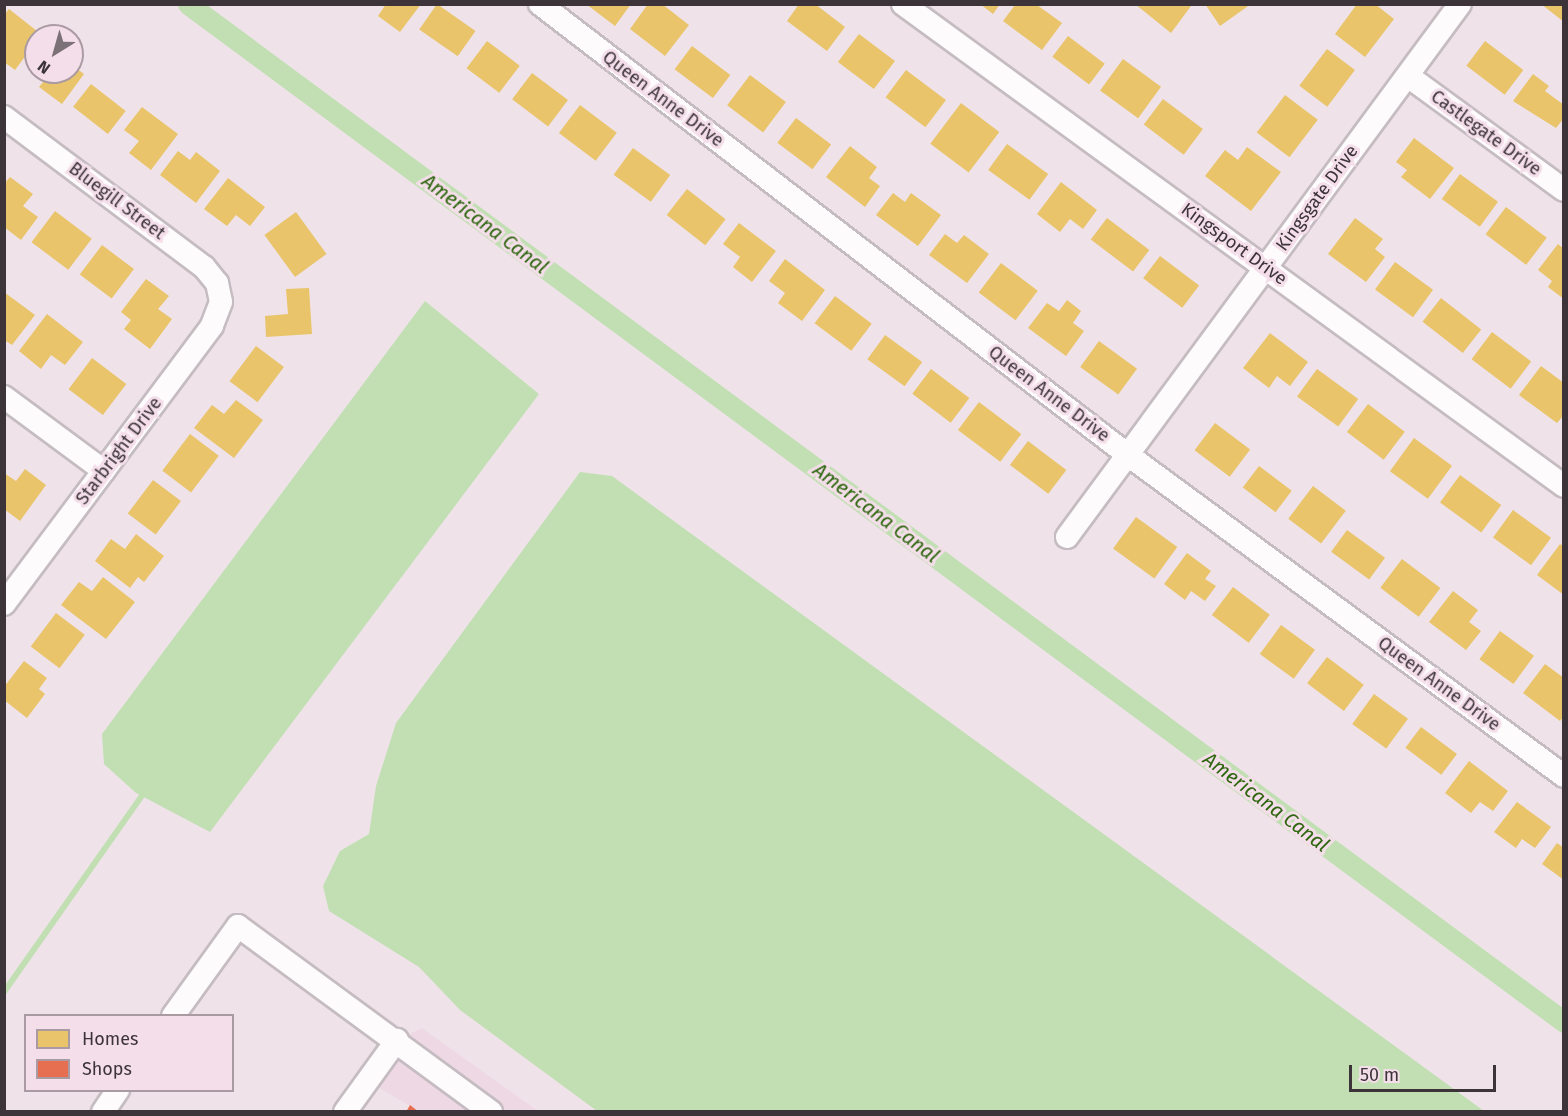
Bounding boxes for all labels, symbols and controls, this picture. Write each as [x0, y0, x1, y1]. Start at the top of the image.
north arrow [24, 24, 84, 84]
street label: Queen Anne Drive [598, 46, 728, 152]
text: N [34, 56, 54, 78]
street label: Castlegate Drive [1427, 86, 1545, 180]
street label: Kingsgate Drive [1271, 141, 1363, 255]
street label: Bluegill Street [65, 158, 169, 244]
water label: Americana Canal [417, 169, 553, 279]
street label: Kingsport Drive [1177, 198, 1291, 290]
street label: Queen Anne Drive [984, 341, 1114, 447]
street label: Starbright Drive [72, 393, 166, 509]
water label: Americana Canal [808, 458, 944, 568]
street label: Queen Anne Drive [1374, 632, 1504, 736]
water label: Americana Canal [1198, 747, 1334, 857]
legend [24, 1014, 234, 1092]
text: Homes [82, 1028, 138, 1050]
scale bar [1352, 1053, 1499, 1091]
text: Shops [82, 1058, 132, 1080]
text: 50 m [1360, 1064, 1399, 1086]

